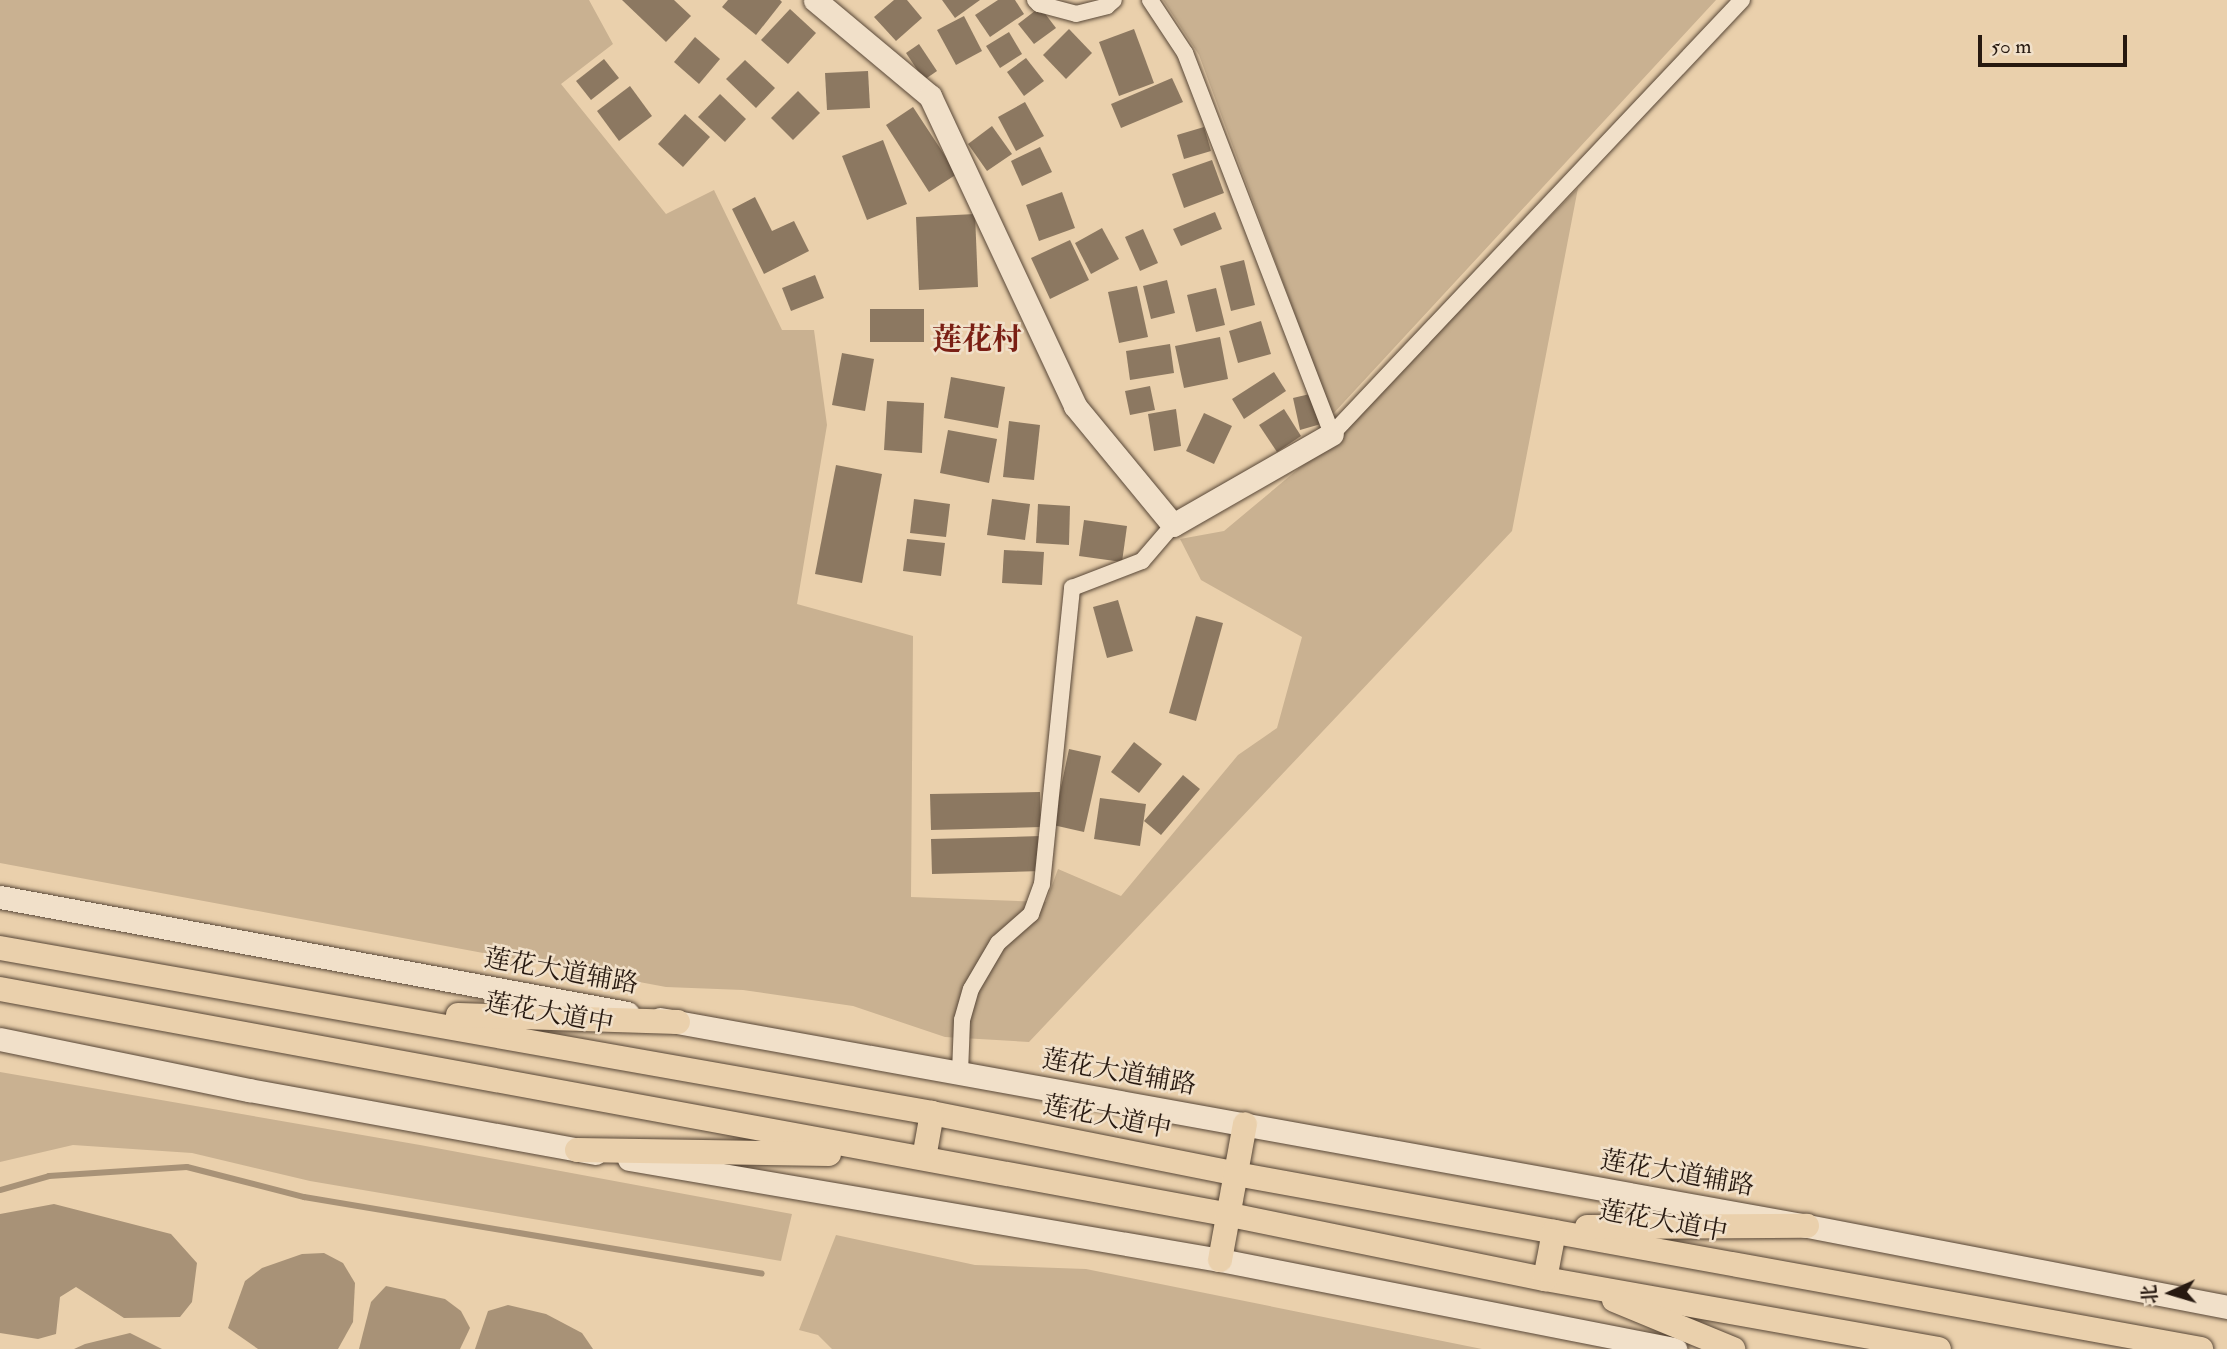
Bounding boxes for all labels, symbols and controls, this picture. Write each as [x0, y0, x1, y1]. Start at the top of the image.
scale bar [1982, 21, 2131, 65]
text: 50 m [1991, 33, 2032, 60]
district label: 莲花村 [932, 322, 1022, 358]
street label: 莲花大道辅路 [481, 943, 641, 1001]
street label: 莲花大道中 [482, 987, 616, 1041]
street label: 莲花大道辅路 [1039, 1044, 1199, 1102]
street label: 莲花大道中 [1040, 1090, 1174, 1146]
street label: 莲花大道辅路 [1597, 1145, 1757, 1203]
street label: 莲花大道中 [1596, 1195, 1730, 1249]
north arrow [2136, 1258, 2206, 1328]
text: 北 [2137, 1284, 2163, 1305]

